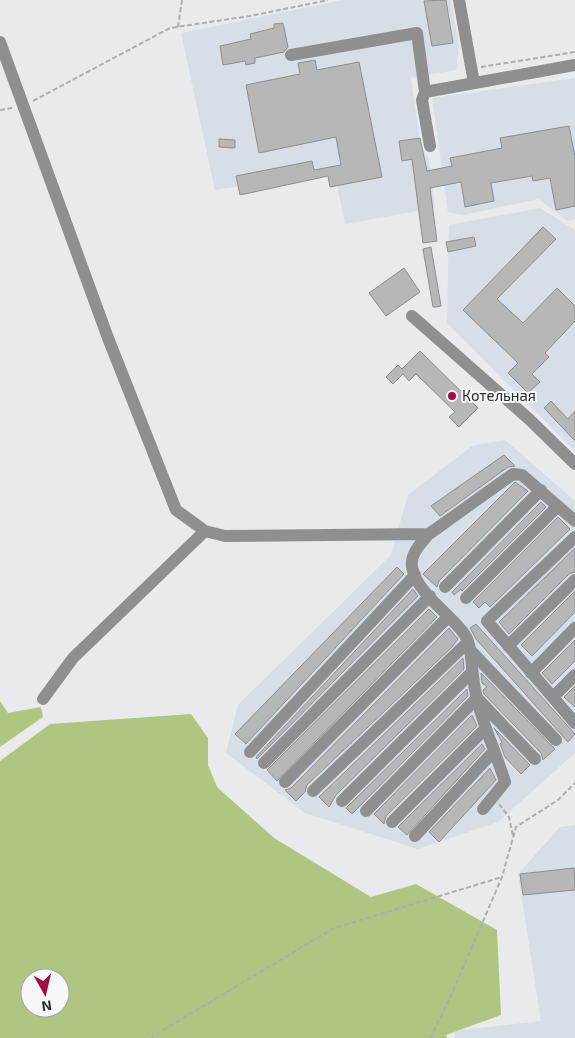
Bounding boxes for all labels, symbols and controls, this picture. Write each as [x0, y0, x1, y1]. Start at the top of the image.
place label: Котельная [462, 386, 536, 404]
marker: Котельная [446, 390, 458, 402]
north arrow [20, 968, 70, 1018]
text: N [41, 997, 53, 1015]

